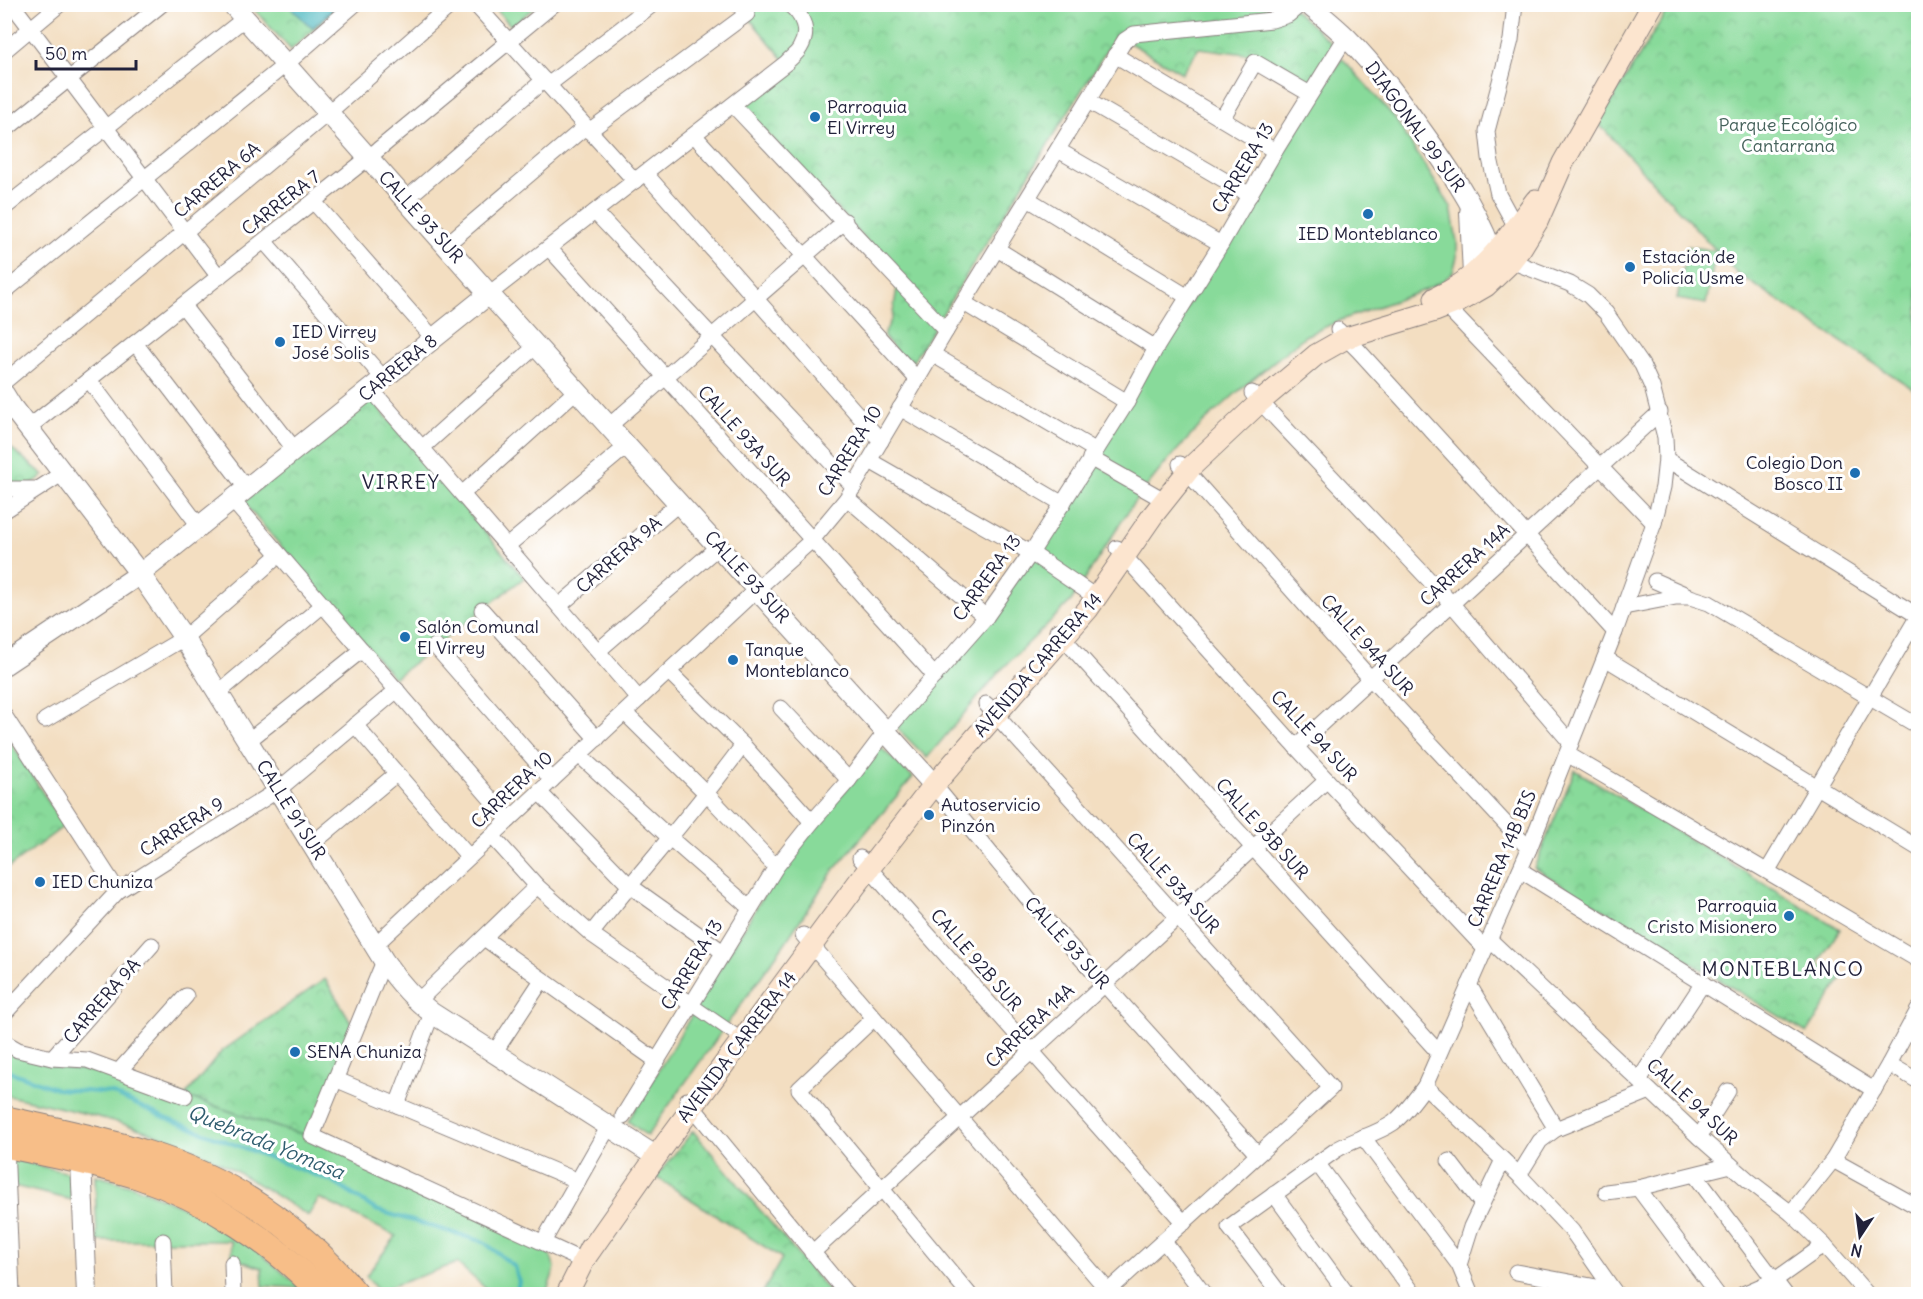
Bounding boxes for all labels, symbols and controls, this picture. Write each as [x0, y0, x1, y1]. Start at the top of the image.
scale bar [36, 33, 136, 71]
text: 50 m [45, 42, 87, 65]
street label: DIAGONAL 99 SUR [1360, 57, 1470, 196]
place label: Parroquia El Virrey [827, 95, 907, 139]
marker: Parroquia El Virrey [808, 110, 822, 124]
park label: Parque Ecológico Cantarrana [1719, 113, 1857, 157]
street label: CARRERA 13 [1207, 118, 1279, 217]
street label: CARRERA 6A [169, 137, 265, 223]
street label: CARRERA 7 [237, 165, 325, 240]
street label: CALLE 93 SUR [374, 166, 469, 268]
marker: IED Monteblanco [1361, 207, 1375, 221]
place label: IED Monteblanco [1298, 222, 1438, 245]
place label: Estación de Policía Usme [1642, 245, 1744, 289]
marker: Estación de Policía Usme [1623, 260, 1637, 274]
place label: IED Virrey José Solis [292, 320, 377, 364]
street label: CARRERA 8 [354, 329, 442, 406]
marker: IED Virrey José Solis [273, 335, 287, 349]
street label: CALLE 93A SUR [693, 380, 796, 491]
street label: CARRERA 10 [812, 401, 887, 501]
place label: Colegio Don Bosco II [1746, 451, 1843, 495]
marker: Colegio Don Bosco II [1848, 466, 1862, 480]
district label: VIRREY [362, 469, 440, 494]
street label: CARRERA 9A [571, 511, 666, 598]
street label: CARRERA 14A [1415, 518, 1514, 611]
street label: CALLE 93 SUR [700, 526, 795, 628]
street label: CARRERA 13 [947, 530, 1026, 626]
street label: AVENIDA CARRERA 14 [969, 588, 1106, 741]
street label: CALLE 94A SUR [1316, 589, 1419, 700]
place label: Salón Comunal El Virrey [417, 615, 539, 659]
marker: Salón Comunal El Virrey [398, 630, 412, 644]
place label: Tanque Monteblanco [745, 638, 849, 682]
marker: Tanque Monteblanco [726, 653, 740, 667]
street label: CALLE 94 SUR [1266, 685, 1363, 786]
street label: CARRERA 10 [466, 746, 557, 833]
street label: CALLE 91 SUR [252, 756, 331, 864]
street label: CALLE 93B SUR [1211, 773, 1314, 884]
street label: CARRERA 14B BIS [1462, 787, 1541, 931]
street label: CARRERA 9 [136, 792, 228, 861]
place label: Autoservicio Pinzón [941, 793, 1041, 837]
marker: Autoservicio Pinzón [922, 808, 936, 822]
street label: CALLE 93A SUR [1122, 827, 1225, 938]
place label: IED Chuniza [52, 870, 153, 893]
marker: IED Chuniza [33, 875, 47, 889]
street label: CALLE 93 SUR [1020, 892, 1115, 994]
place label: Parroquia Cristo Misionero [1647, 894, 1777, 938]
street label: CALLE 92B SUR [926, 904, 1027, 1015]
marker: Parroquia Cristo Misionero [1782, 909, 1796, 923]
street label: CARRERA 13 [656, 915, 728, 1014]
street label: CARRERA 9A [58, 953, 145, 1048]
district label: MONTEBLANCO [1701, 956, 1865, 981]
street label: AVENIDA CARRERA 14 [672, 967, 801, 1127]
street label: CARRERA 14A [980, 979, 1079, 1073]
place label: SENA Chuniza [307, 1040, 422, 1063]
marker: SENA Chuniza [288, 1045, 302, 1059]
street label: CALLE 94 SUR [1642, 1053, 1743, 1150]
water label: Quebrada Yomasa [184, 1099, 349, 1185]
north arrow [1830, 1206, 1890, 1266]
text: N [1849, 1240, 1864, 1262]

